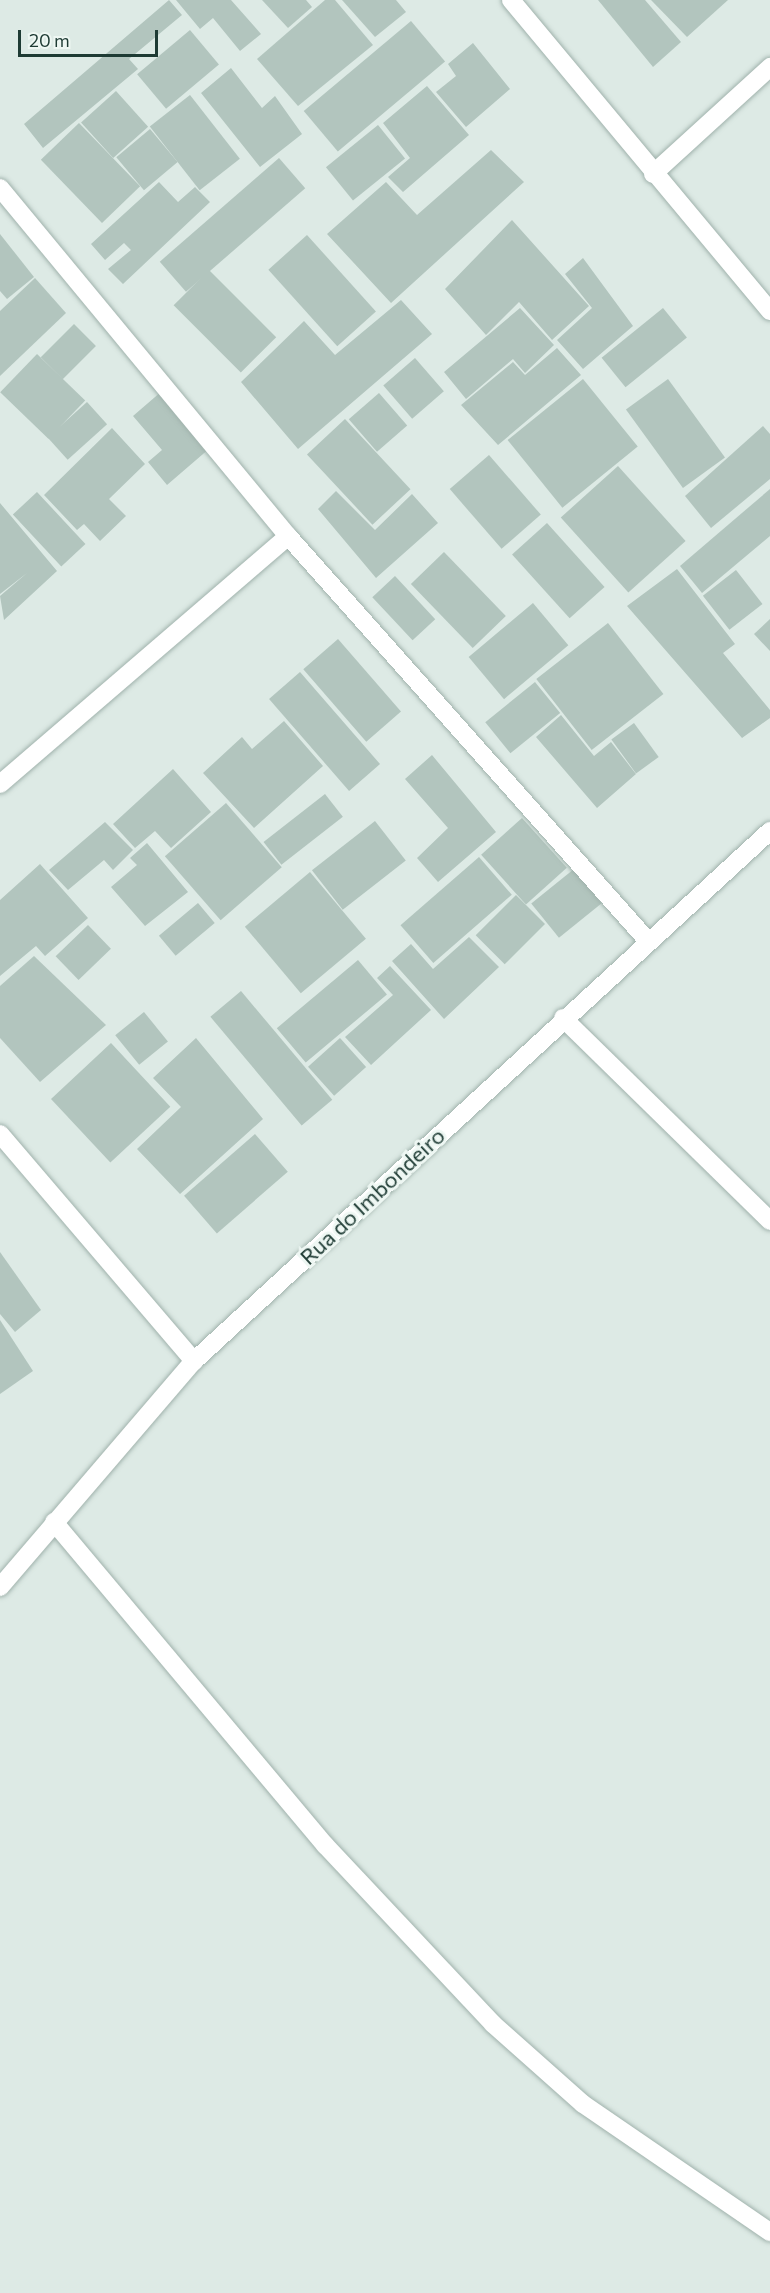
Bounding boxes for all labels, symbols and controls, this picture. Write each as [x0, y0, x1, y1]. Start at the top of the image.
scale bar [21, 18, 160, 56]
text: 20 m [29, 29, 70, 51]
street label: Rua do Imbondeiro [294, 1122, 450, 1270]

